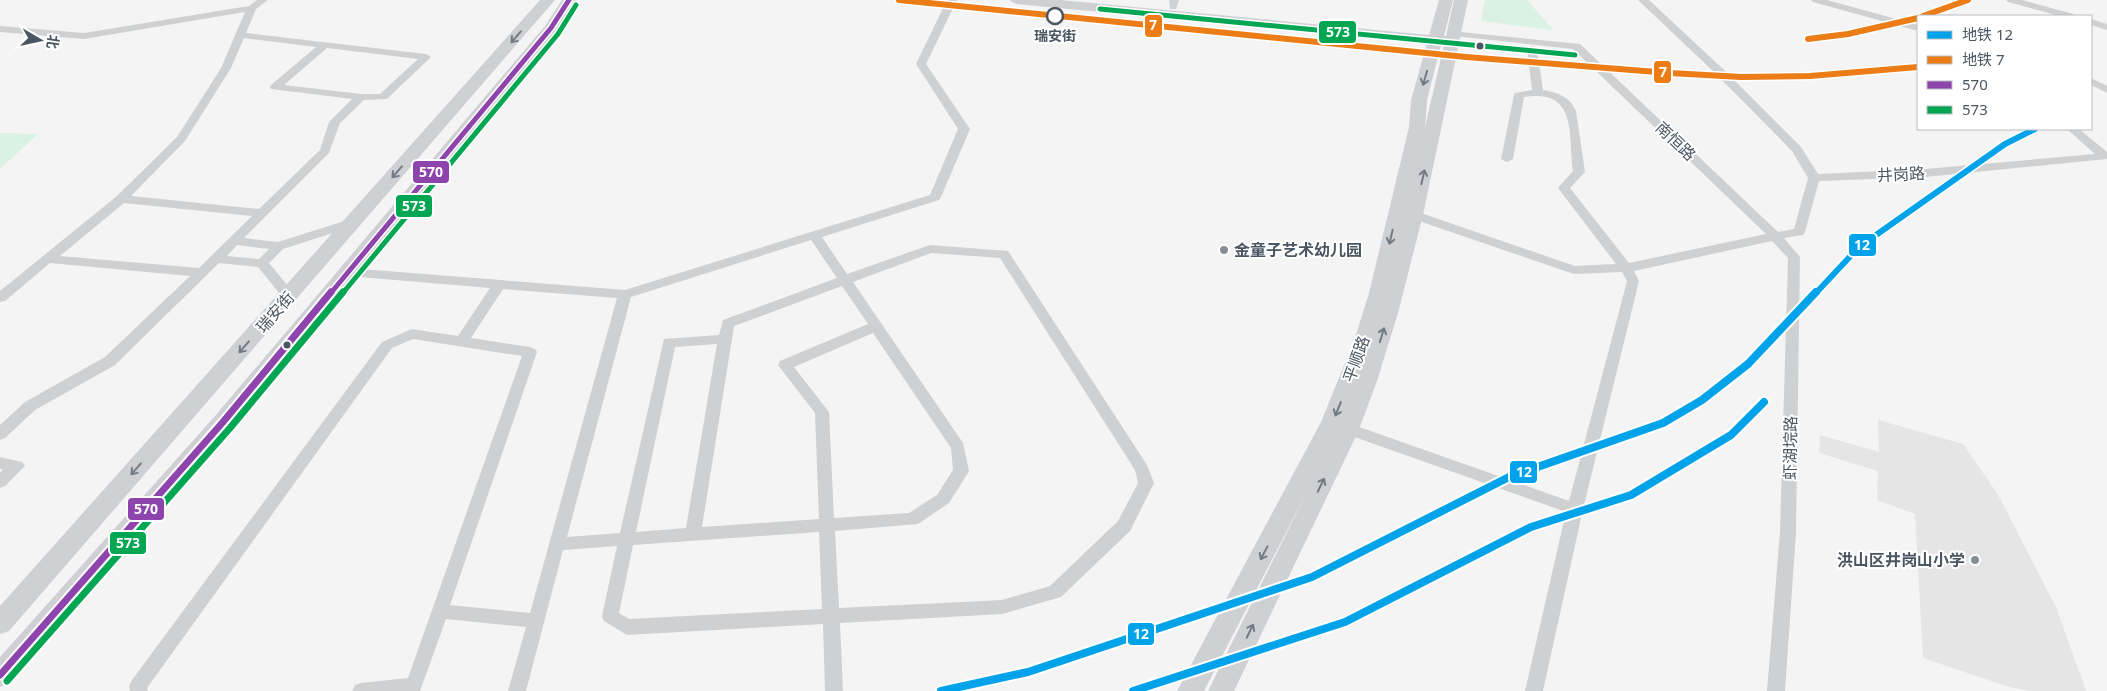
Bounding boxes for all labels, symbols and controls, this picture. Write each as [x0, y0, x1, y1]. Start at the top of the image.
marker: 瑞安街 [1046, 7, 1064, 25]
line badge: 7 [1144, 14, 1163, 38]
north arrow [15, 15, 65, 65]
text: 7 [1149, 15, 1157, 34]
legend [1917, 15, 2092, 130]
line badge: 573 [1318, 20, 1357, 44]
text: 573 [1326, 22, 1350, 41]
text: 地铁 12 [1962, 24, 2013, 44]
place label: 瑞安街 [1034, 26, 1076, 45]
one-way arrow [510, 30, 522, 43]
text: 北 [43, 34, 64, 51]
unlabelled marker [1475, 41, 1485, 51]
text: 地铁 7 [1962, 49, 2004, 69]
line badge: 7 [1653, 60, 1672, 84]
text: 7 [1659, 62, 1667, 81]
one-way arrow [1420, 70, 1430, 86]
text: 570 [1962, 74, 1988, 94]
text: 573 [1962, 99, 1988, 119]
street label: 南恒路 [1651, 116, 1701, 166]
line badge: 570 [412, 160, 450, 184]
text: 570 [419, 162, 443, 181]
street label: 井岗路 [1876, 162, 1926, 186]
one-way arrow [392, 165, 403, 178]
one-way arrow [1418, 170, 1428, 186]
line badge: 573 [395, 194, 433, 218]
text: 573 [402, 196, 426, 215]
one-way arrow [1386, 229, 1395, 245]
line badge: 12 [1848, 233, 1877, 257]
text: 12 [1854, 235, 1870, 254]
place label: 金童子艺术幼儿园 [1234, 239, 1362, 261]
marker: 金童子艺术幼儿园 [1218, 244, 1230, 256]
street label: 瑞安街 [251, 287, 299, 337]
one-way arrow [1377, 327, 1387, 343]
street label: 平顺路 [1337, 333, 1375, 385]
one-way arrow [238, 340, 250, 353]
unlabelled marker [282, 340, 292, 350]
one-way arrow [1332, 401, 1341, 416]
street label: 虾湖垸路 [1778, 416, 1802, 480]
line badge: 12 [1509, 460, 1538, 484]
one-way arrow [130, 462, 142, 475]
text: 12 [1516, 462, 1532, 481]
one-way arrow [1317, 478, 1326, 493]
line badge: 570 [127, 497, 165, 521]
text: 570 [134, 499, 158, 518]
line badge: 573 [109, 531, 147, 555]
text: 573 [116, 533, 140, 552]
one-way arrow [1259, 545, 1268, 560]
place label: 洪山区井岗山小学 [1837, 549, 1965, 571]
marker: 洪山区井岗山小学 [1969, 554, 1981, 566]
line badge: 12 [1127, 622, 1155, 646]
text: 12 [1133, 624, 1149, 643]
one-way arrow [1245, 624, 1255, 639]

